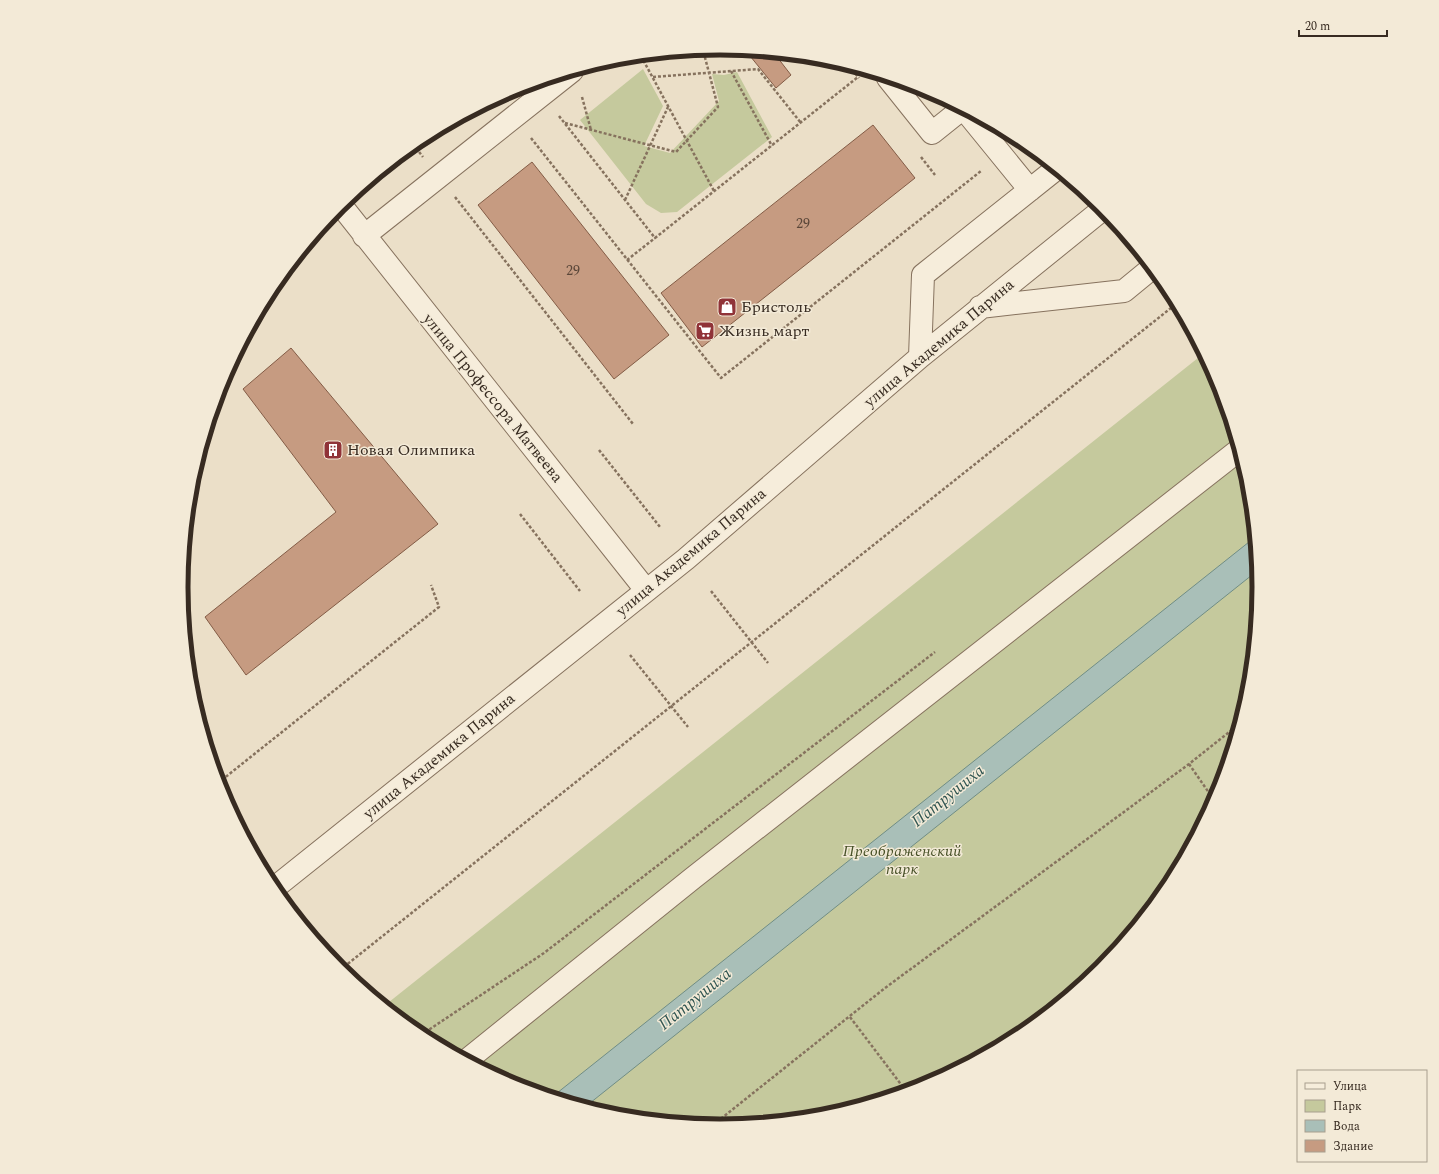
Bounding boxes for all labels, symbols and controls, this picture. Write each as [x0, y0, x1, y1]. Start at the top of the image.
scale bar [1299, 12, 1387, 38]
text: 20 m [1305, 17, 1330, 36]
house number: 29 [796, 213, 810, 234]
house number: 29 [566, 260, 580, 281]
street label: улица Академика Парина [858, 273, 1020, 414]
place label: Бристоль [741, 295, 811, 319]
shop icon: Бристоль [716, 296, 738, 318]
street label: улица Профессора Матвеева [416, 307, 569, 488]
place label: Жизнь март [719, 319, 810, 343]
supermarket icon: Жизнь март [694, 320, 716, 342]
place label: Новая Олимпика [347, 438, 475, 462]
building icon: Новая Олимпика [322, 439, 344, 461]
street label: улица Академика Парина [610, 482, 772, 623]
street label: улица Академика Парина [357, 687, 520, 826]
water label: Патрушиха [906, 758, 991, 834]
park label: Преображенский парк [843, 839, 962, 881]
water label: Патрушиха [653, 961, 738, 1037]
legend [1297, 1070, 1427, 1162]
text: Улица [1333, 1077, 1367, 1096]
text: Парк [1333, 1097, 1362, 1116]
text: Вода [1333, 1117, 1360, 1136]
text: Здание [1333, 1137, 1373, 1156]

